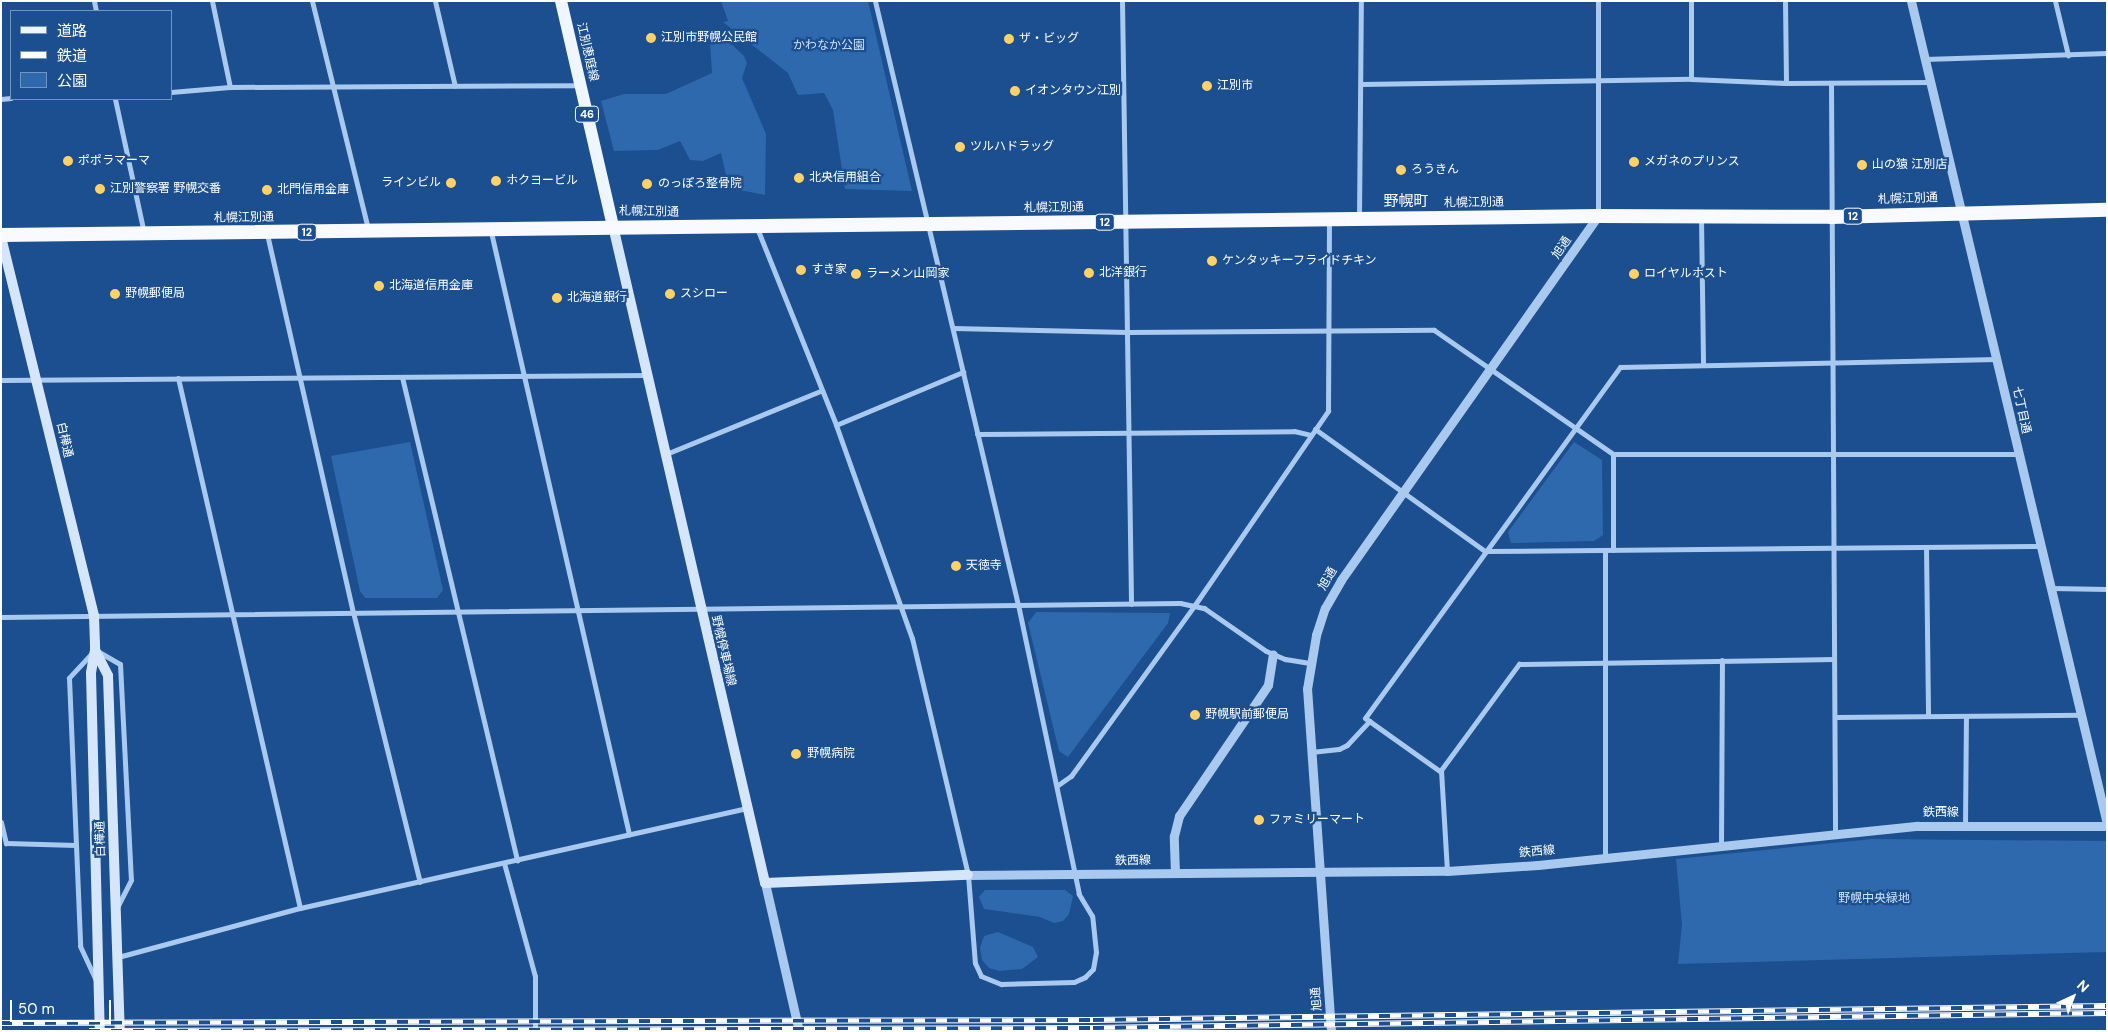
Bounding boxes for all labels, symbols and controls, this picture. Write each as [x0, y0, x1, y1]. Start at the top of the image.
legend [10, 10, 172, 100]
text: 道路 [57, 21, 87, 41]
street label: 江別恵庭線 [573, 21, 601, 83]
place label: 江別市野幌公民館 [661, 31, 757, 45]
marker: 江別市野幌公民館 [645, 32, 657, 44]
place label: ザ・ビッグ [1019, 32, 1079, 46]
marker: ザ・ビッグ [1003, 33, 1015, 45]
park label: かわなか公園 [793, 39, 865, 53]
text: 鉄道 [57, 46, 87, 66]
text: 公園 [57, 71, 87, 91]
place label: 江別市 [1217, 79, 1253, 93]
marker: 江別市 [1201, 80, 1213, 92]
place label: イオンタウン江別 [1025, 84, 1121, 98]
marker: イオンタウン江別 [1009, 85, 1021, 97]
road number: 46 [574, 106, 600, 122]
place label: ツルハドラッグ [970, 140, 1054, 154]
marker: ツルハドラッグ [954, 141, 966, 153]
place label: ポポラマーマ [78, 154, 150, 168]
marker: ポポラマーマ [62, 155, 74, 167]
place label: メガネのプリンス [1644, 155, 1740, 169]
marker: メガネのプリンス [1628, 156, 1640, 168]
place label: 山の猿 江別店 [1872, 158, 1947, 172]
marker: 山の猿 江別店 [1856, 159, 1868, 171]
place label: ろうきん [1411, 163, 1459, 177]
marker: ろうきん [1395, 164, 1407, 176]
place label: 北央信用組合 [809, 171, 881, 185]
marker: 北央信用組合 [793, 172, 805, 184]
place label: ホクヨービル [506, 174, 578, 188]
marker: ホクヨービル [490, 175, 502, 187]
place label: ラインビル [381, 176, 441, 190]
marker: ラインビル [445, 177, 457, 189]
marker: のっぽろ整骨院 [640, 177, 654, 191]
place label: のっぽろ整骨院 [658, 177, 742, 191]
place label: 江別警察署 野幌交番 [110, 182, 221, 196]
marker: 江別警察署 野幌交番 [94, 183, 106, 195]
place label: 北門信用金庫 [277, 183, 349, 197]
marker: 北門信用金庫 [261, 184, 273, 196]
street label: 札幌江別通 [1878, 191, 1938, 207]
district label: 野幌町 [1384, 193, 1428, 211]
street label: 札幌江別通 [1444, 195, 1504, 211]
street label: 札幌江別通 [1024, 200, 1084, 216]
street label: 札幌江別通 [619, 204, 679, 220]
road number: 12 [1842, 208, 1864, 225]
street label: 札幌江別通 [214, 210, 274, 226]
road number: 12 [1094, 213, 1116, 230]
road number: 12 [296, 223, 318, 240]
street label: 旭通 [1549, 234, 1575, 262]
place label: ケンタッキーフライドチキン [1222, 254, 1378, 268]
marker: ケンタッキーフライドチキン [1206, 255, 1218, 267]
place label: すき家 [811, 263, 847, 277]
marker: すき家 [795, 264, 807, 276]
place label: 北洋銀行 [1099, 266, 1147, 280]
place label: ラーメン山岡家 [866, 267, 950, 281]
marker: 北洋銀行 [1083, 267, 1095, 279]
place label: ロイヤルホスト [1644, 267, 1728, 281]
marker: ラーメン山岡家 [850, 268, 862, 280]
marker: ロイヤルホスト [1628, 268, 1640, 280]
place label: 北海道信用金庫 [389, 279, 473, 293]
marker: 北海道信用金庫 [373, 280, 385, 292]
place label: 野幌郵便局 [125, 287, 185, 301]
place label: スシロー [680, 287, 728, 301]
marker: 野幌郵便局 [109, 288, 121, 300]
marker: スシロー [664, 288, 676, 300]
place label: 北海道銀行 [567, 291, 627, 305]
marker: 北海道銀行 [551, 292, 563, 304]
street label: 七丁目通 [2009, 385, 2033, 435]
street label: 白樺通 [53, 421, 75, 459]
place label: 天徳寺 [966, 559, 1002, 573]
marker: 天徳寺 [950, 560, 962, 572]
street label: 旭通 [1316, 565, 1340, 593]
street label: 野幌停車場線 [708, 614, 738, 688]
place label: 野幌駅前郵便局 [1205, 708, 1289, 722]
marker: 野幌駅前郵便局 [1189, 709, 1201, 721]
marker: 野幌病院 [789, 747, 803, 761]
place label: 野幌病院 [807, 747, 855, 761]
street label: 鉄西線 [1923, 806, 1959, 820]
place label: ファミリーマート [1269, 813, 1365, 827]
marker: ファミリーマート [1253, 814, 1265, 826]
street label: 白樺通 [93, 821, 109, 857]
street label: 鉄西線 [1518, 843, 1556, 861]
street label: 鉄西線 [1115, 853, 1151, 869]
park label: 野幌中央緑地 [1838, 892, 1910, 906]
north arrow [2048, 972, 2098, 1022]
text: N [2073, 976, 2093, 996]
street label: 旭通 [1309, 987, 1325, 1011]
scale bar [12, 990, 114, 1022]
text: 50 m [18, 999, 55, 1019]

